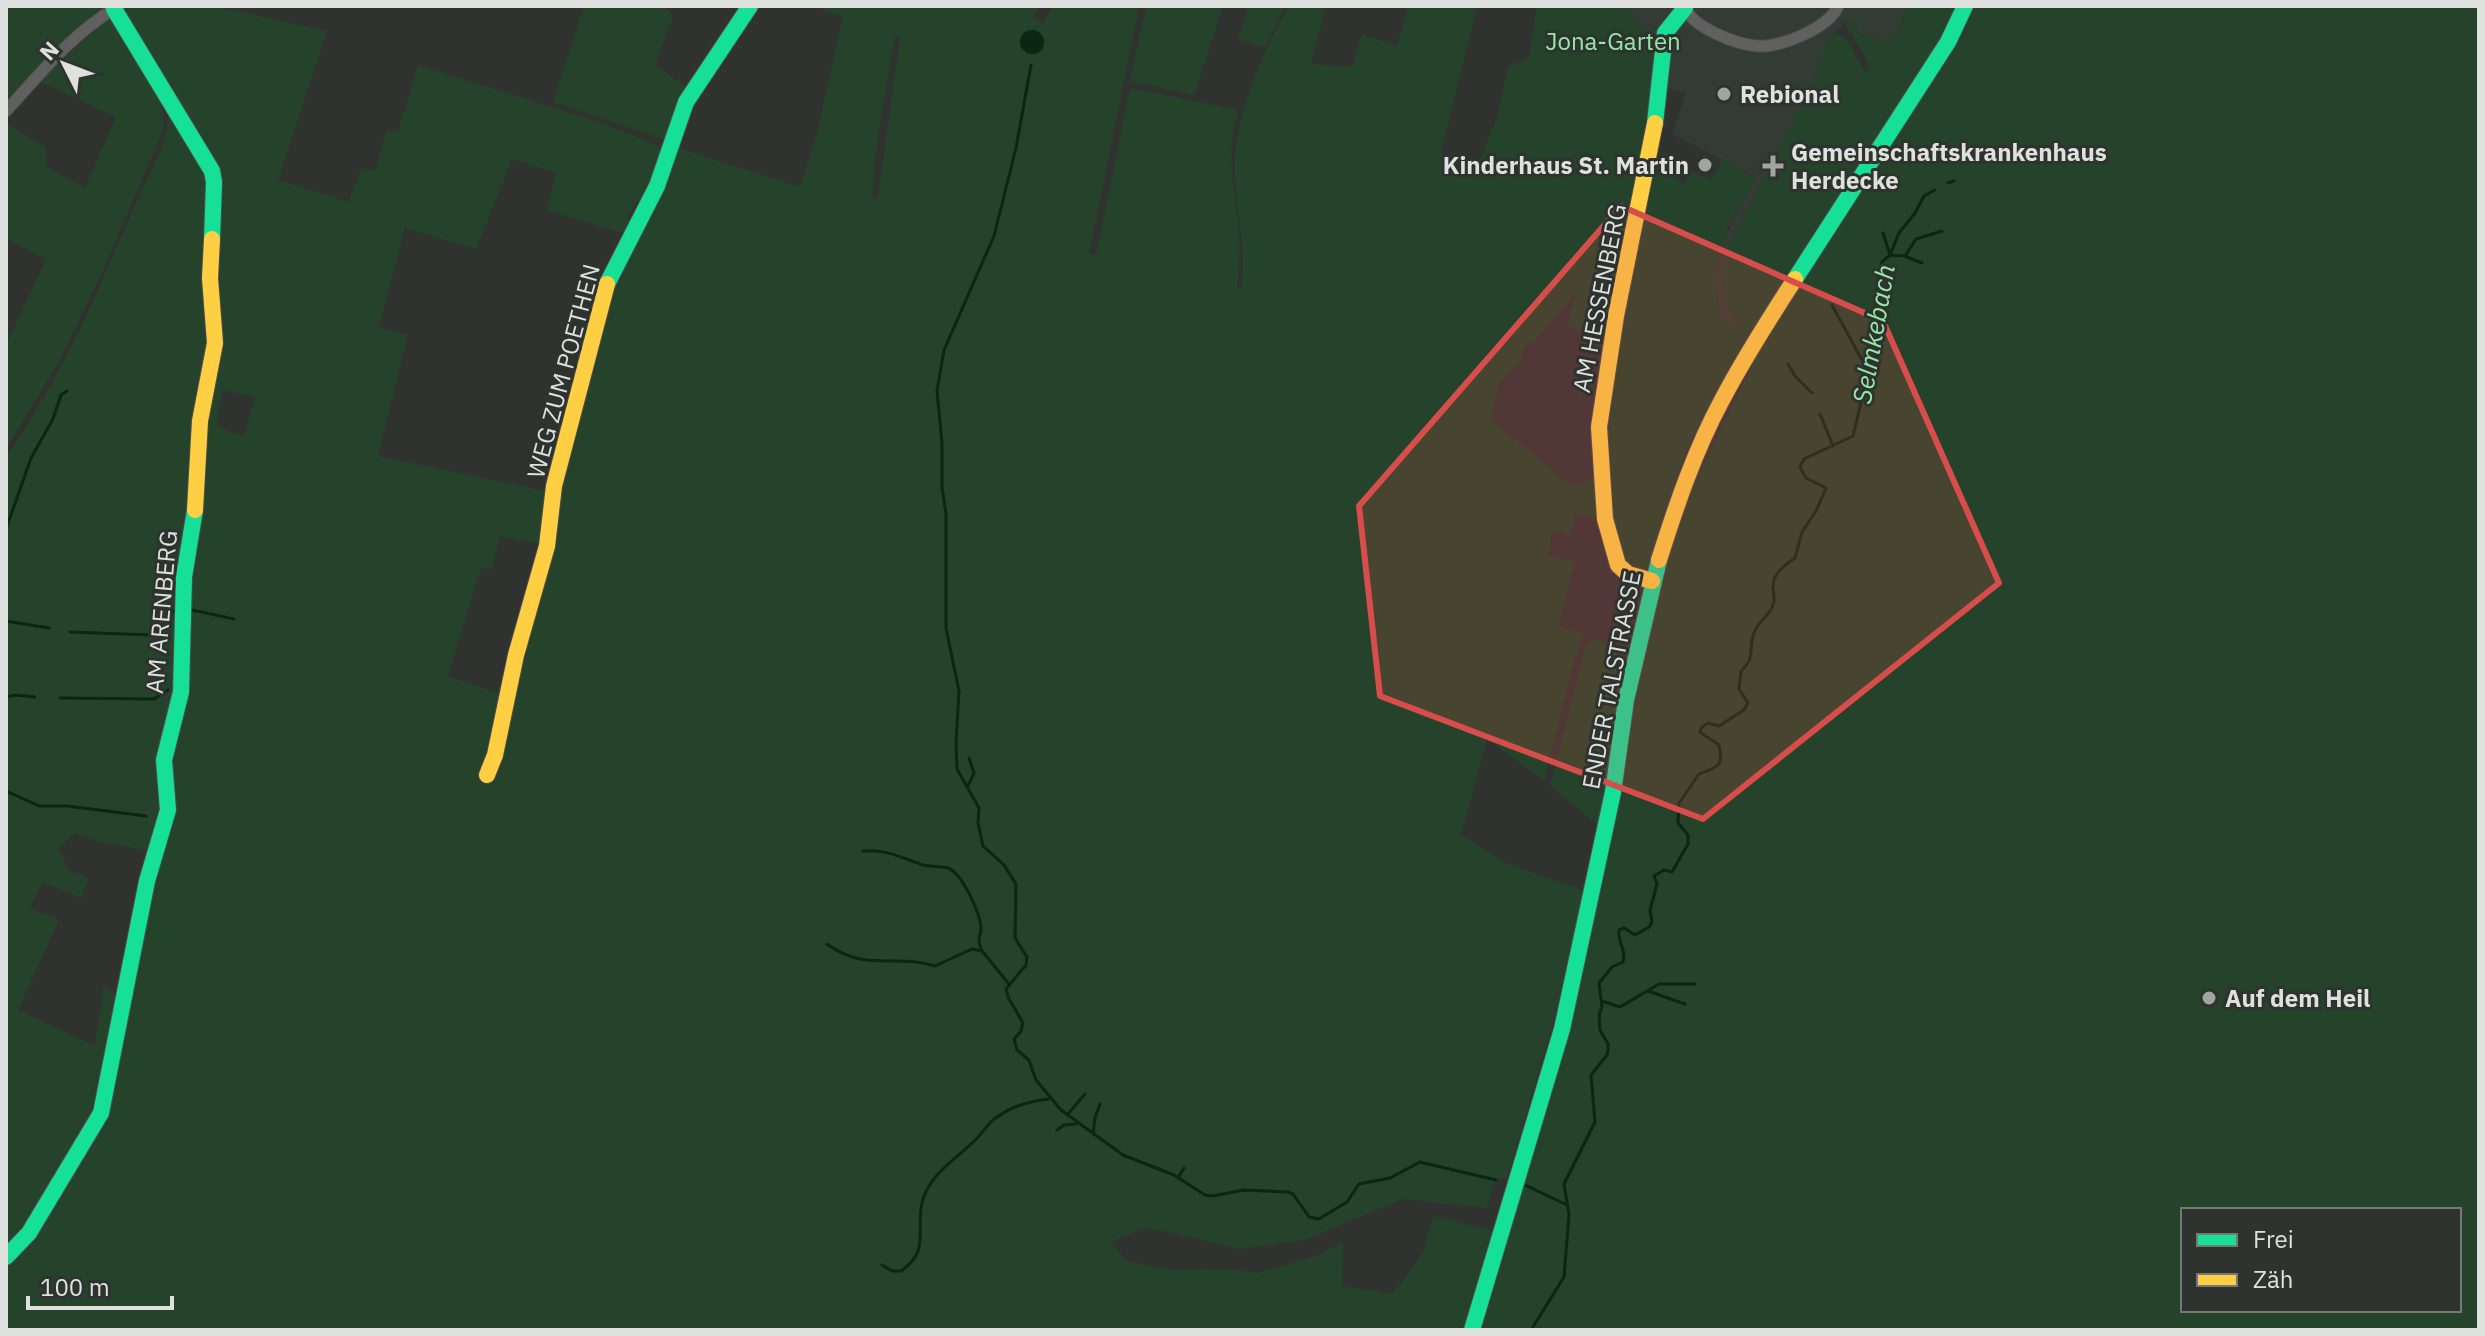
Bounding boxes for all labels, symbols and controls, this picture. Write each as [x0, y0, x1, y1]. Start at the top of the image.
north arrow [24, 24, 104, 104]
park label: Jona-Garten [1545, 25, 1681, 57]
text: N [33, 35, 65, 66]
place label: Rebional [1740, 78, 1840, 110]
marker: Rebional [1715, 85, 1733, 103]
place label: Gemeinschaftskrankenhaus Herdecke [1791, 136, 2107, 196]
place label: Kinderhaus St. Martin [1443, 149, 1689, 181]
marker: Gemeinschaftskrankenhaus Herdecke [1762, 155, 1784, 177]
marker: Kinderhaus St. Martin [1696, 156, 1714, 174]
street label: AM HESSENBERG [1565, 201, 1633, 395]
street label: WEG ZUM POETHEN [519, 260, 607, 482]
water label: Selmkebach [1844, 262, 1902, 406]
street label: AM ARENBERG [138, 529, 184, 695]
street label: ENDER TALSTRASSE [1574, 568, 1648, 792]
place label: Auf dem Heil [2225, 982, 2370, 1014]
marker: Auf dem Heil [2200, 989, 2218, 1007]
legend [2181, 1208, 2461, 1312]
text: Frei [2253, 1223, 2294, 1255]
scale bar [28, 1260, 172, 1310]
text: Zäh [2253, 1263, 2293, 1295]
text: 100 m [40, 1271, 110, 1303]

